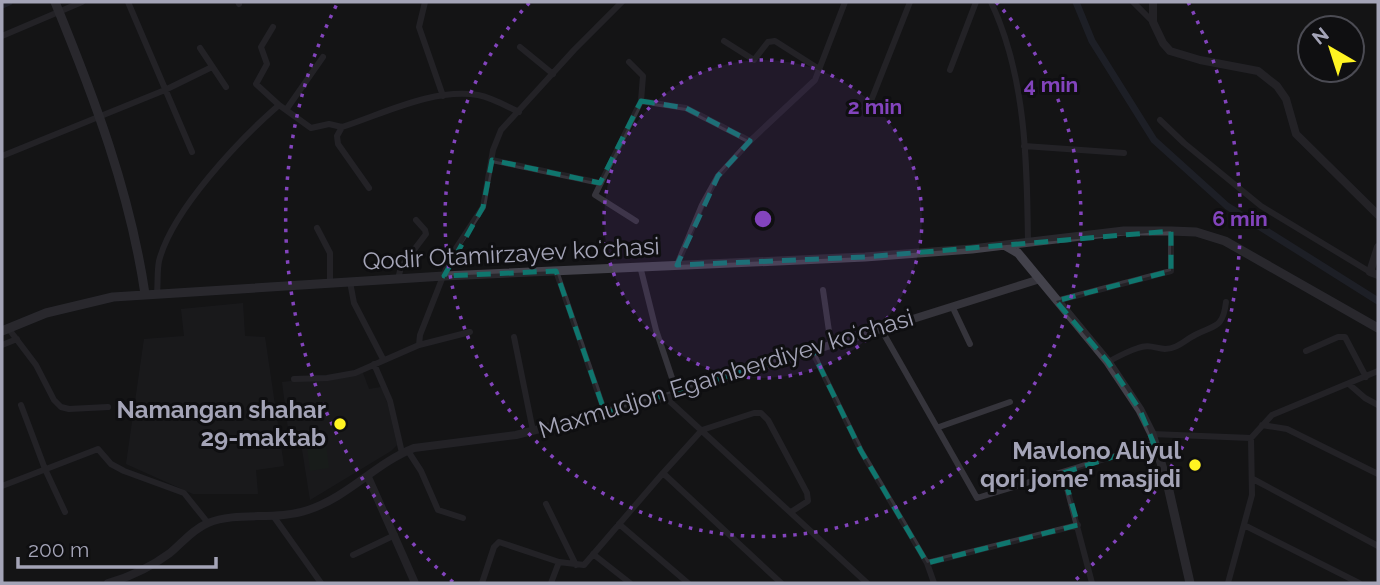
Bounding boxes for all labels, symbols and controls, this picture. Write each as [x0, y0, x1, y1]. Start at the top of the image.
north arrow [1296, 14, 1366, 84]
text: N [1308, 23, 1333, 49]
text: 4 min [1024, 72, 1078, 97]
text: 2 min [848, 94, 902, 119]
text: 6 min [1212, 206, 1268, 231]
centre of rings [751, 207, 775, 231]
street label: Qodir Otamirzayev koʻchasi [362, 231, 660, 276]
street label: Maxmudjon Egamberdiyev koʻchasi [535, 303, 917, 444]
place label: Namangan shahar 29-maktab [117, 395, 326, 452]
marker: Namangan shahar 29-maktab [332, 416, 348, 432]
place label: Mavlono Aliyul qori jome' masjidi [980, 436, 1181, 493]
marker: Mavlono Aliyul qori jome' masjidi [1187, 457, 1203, 473]
scale bar [18, 526, 215, 570]
text: 200 m [28, 537, 89, 562]

